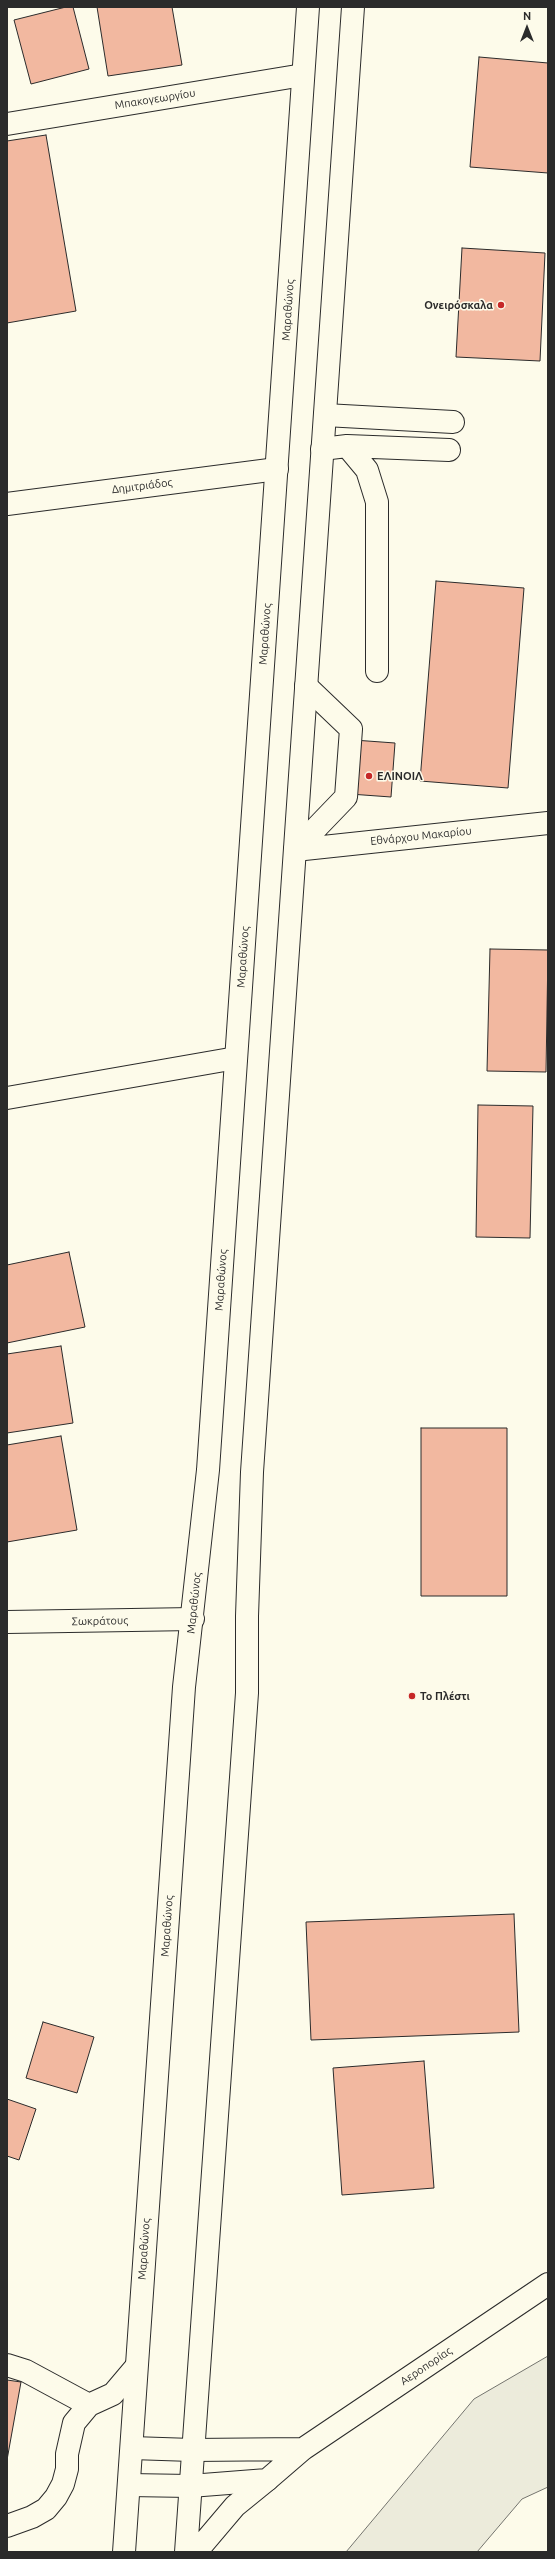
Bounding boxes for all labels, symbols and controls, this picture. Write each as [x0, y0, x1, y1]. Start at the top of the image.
north arrow [507, 8, 547, 48]
text: N [523, 10, 531, 22]
street label: Μπακογεωργίου [114, 86, 196, 112]
street label: Μαραθώνος [279, 279, 297, 341]
place label: Ονειρόσκαλα [424, 298, 493, 312]
marker: Ονειρόσκαλα [496, 300, 506, 310]
street label: Δημιτριάδος [111, 476, 173, 496]
street label: Μαραθώνος [256, 603, 274, 665]
place label: ΕΛΙΝΟΙΛ [377, 769, 423, 783]
marker: ΕΛΙΝΟΙΛ [364, 771, 374, 781]
street label: Εθνάρχου Μακαρίου [370, 824, 472, 848]
street label: Μαραθώνος [234, 926, 252, 988]
street label: Μαραθώνος [212, 1249, 230, 1311]
street label: Μαραθώνος [184, 1572, 204, 1634]
street label: Σωκράτους [72, 1614, 128, 1628]
place label: Το Πλέστι [420, 1689, 470, 1703]
marker: Το Πλέστι [407, 1691, 417, 1701]
street label: Μαραθώνος [158, 1895, 176, 1957]
street label: Μαραθώνος [135, 2218, 153, 2280]
street label: Αεροπορίας [398, 2344, 454, 2388]

